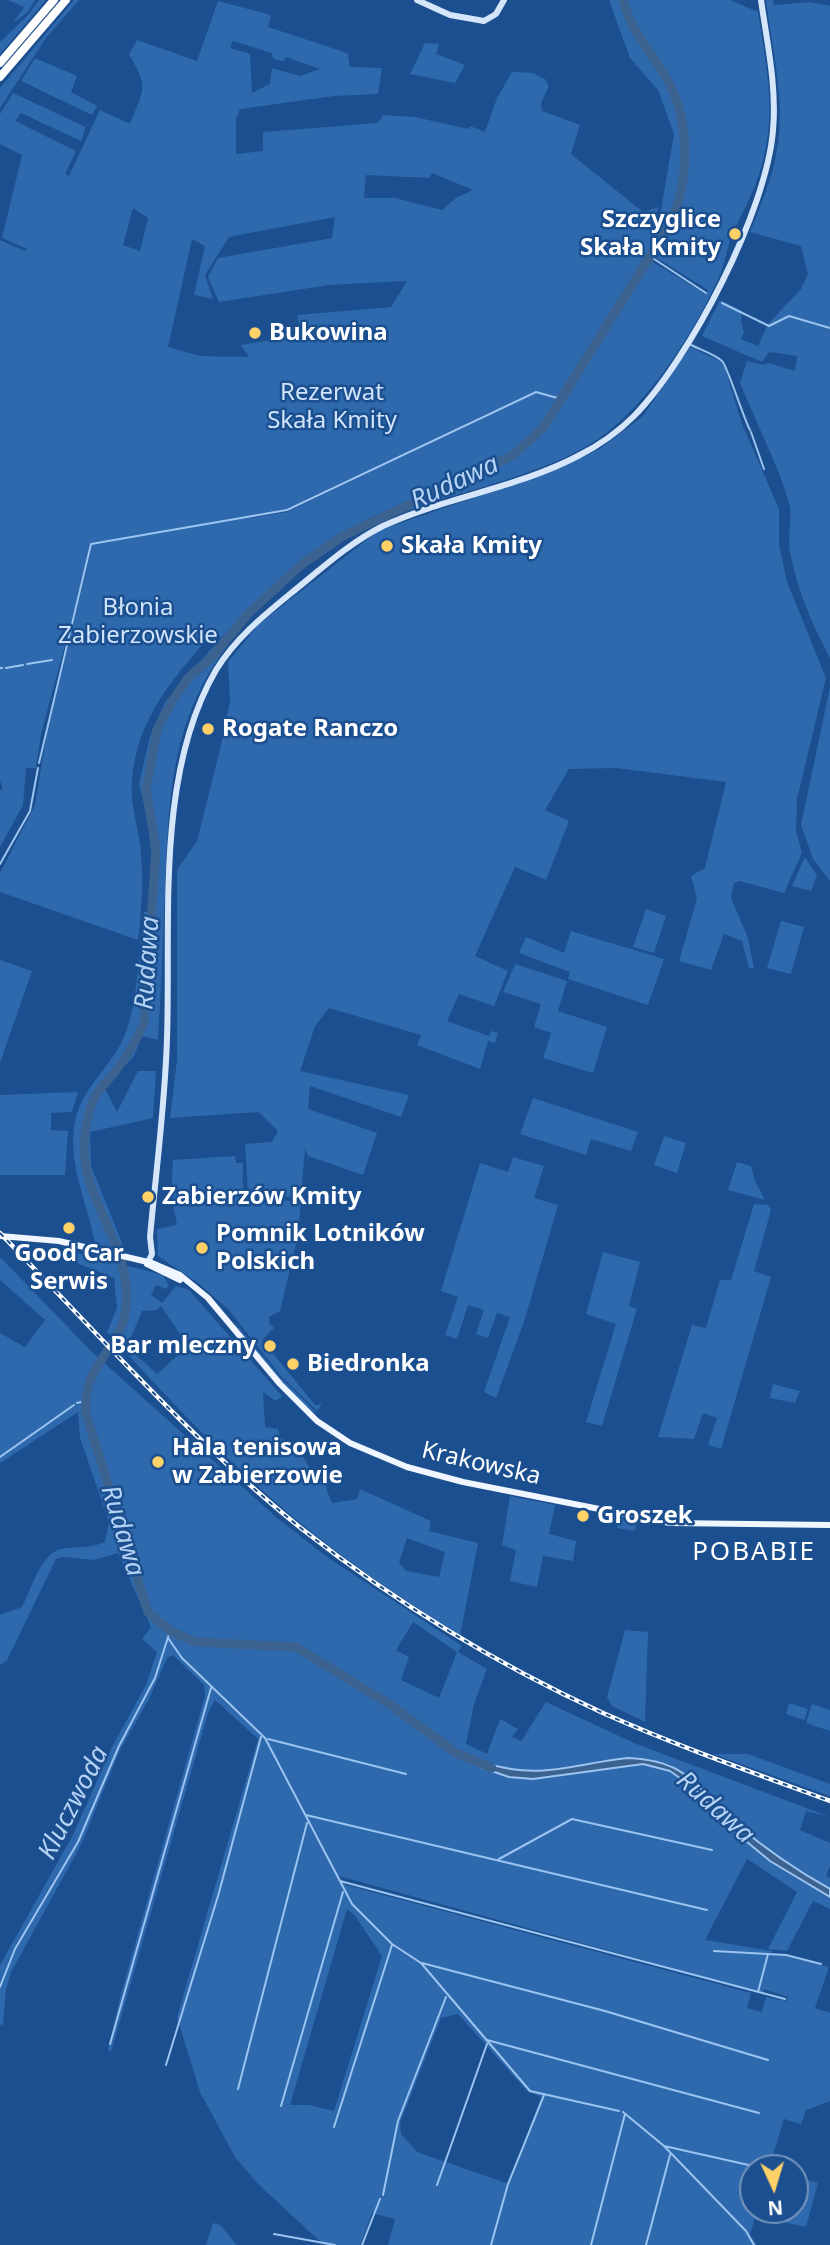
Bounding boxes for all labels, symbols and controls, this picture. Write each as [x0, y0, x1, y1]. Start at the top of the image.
place label: Szczyglice Skała Kmity [580, 206, 721, 262]
marker: Szczyglice Skała Kmity [727, 226, 743, 242]
place label: Bukowina [269, 319, 388, 347]
marker: Bukowina [247, 325, 263, 341]
park label: Rezerwat Skała Kmity [267, 379, 397, 435]
water label: Rudawa [406, 449, 504, 517]
place label: Skała Kmity [401, 532, 542, 560]
marker: Skała Kmity [379, 538, 395, 554]
park label: Błonia Zabierzowskie [58, 594, 218, 650]
place label: Rogate Ranczo [222, 715, 398, 743]
marker: Rogate Ranczo [200, 721, 216, 737]
water label: Rudawa [129, 915, 167, 1011]
place label: Zabierzów Kmity [162, 1183, 361, 1211]
marker: Zabierzów Kmity [140, 1189, 156, 1205]
marker: Good Car Serwis [61, 1220, 77, 1236]
place label: Pomnik Lotników Polskich [216, 1220, 425, 1276]
place label: Good Car Serwis [14, 1240, 124, 1296]
marker: Pomnik Lotników Polskich [194, 1240, 210, 1256]
place label: Bar mleczny [110, 1332, 256, 1360]
marker: Bar mleczny [262, 1338, 278, 1354]
place label: Biedronka [307, 1350, 430, 1378]
marker: Biedronka [285, 1356, 301, 1372]
place label: Hala tenisowa w Zabierzowie [172, 1434, 343, 1490]
street label: Krakowska [419, 1436, 543, 1492]
marker: Hala tenisowa w Zabierzowie [150, 1454, 166, 1470]
water label: Rudawa [93, 1482, 151, 1580]
place label: Groszek [597, 1502, 693, 1530]
marker: Groszek [575, 1508, 591, 1524]
district label: POBABIE [693, 1537, 815, 1569]
water label: Kluczwoda [32, 1741, 116, 1865]
water label: Rudawa [670, 1765, 760, 1851]
north arrow [739, 2154, 809, 2224]
text: N [767, 2194, 784, 2221]

